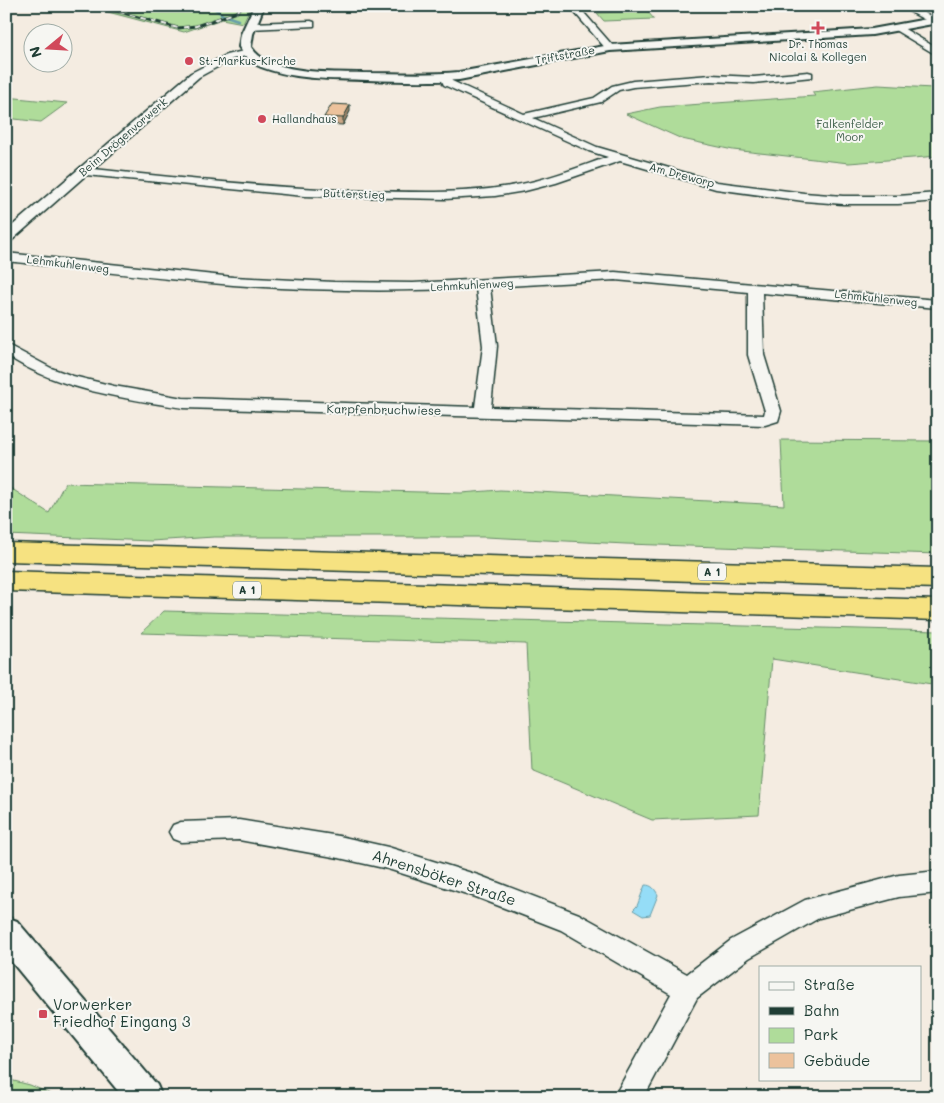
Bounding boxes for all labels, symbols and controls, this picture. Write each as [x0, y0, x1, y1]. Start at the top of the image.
marker: Dr. Thomas Nicolai & Kollegen [811, 21, 825, 35]
north arrow [22, 22, 72, 72]
place label: Dr. Thomas Nicolai & Kollegen [769, 36, 867, 64]
street label: Triftstraße [534, 42, 596, 67]
text: N [24, 44, 46, 60]
place label: St.-Markus-Kirche [199, 53, 296, 68]
marker: St.-Markus-Kirche [183, 55, 195, 67]
street label: Beim Drögenvorwerk [75, 94, 170, 179]
place label: Hallandhaus [272, 111, 337, 126]
marker: Hallandhaus [256, 113, 268, 125]
park label: Falkenfelder Moor [816, 116, 884, 144]
street label: Am Dreworp [648, 159, 717, 191]
street label: Butterstieg [323, 185, 385, 202]
street label: Lehmkuhlenweg [26, 251, 110, 276]
street label: Lehmkuhlenweg [430, 275, 514, 294]
street label: Lehmkuhlenweg [834, 286, 918, 309]
street label: Karpfenbruchwiese [327, 400, 441, 418]
road number: A 1 [698, 564, 726, 580]
road number: A 1 [233, 582, 261, 598]
street label: Ahrensböker Straße [370, 844, 519, 910]
legend [759, 966, 922, 1080]
text: Straße [804, 974, 855, 994]
place label: Vorwerker Friedhof Eingang 3 [53, 994, 191, 1031]
text: Bahn [804, 1000, 839, 1020]
marker: Vorwerker Friedhof Eingang 3 [37, 1008, 49, 1020]
text: Park [804, 1024, 838, 1044]
text: Gebäude [804, 1050, 870, 1070]

